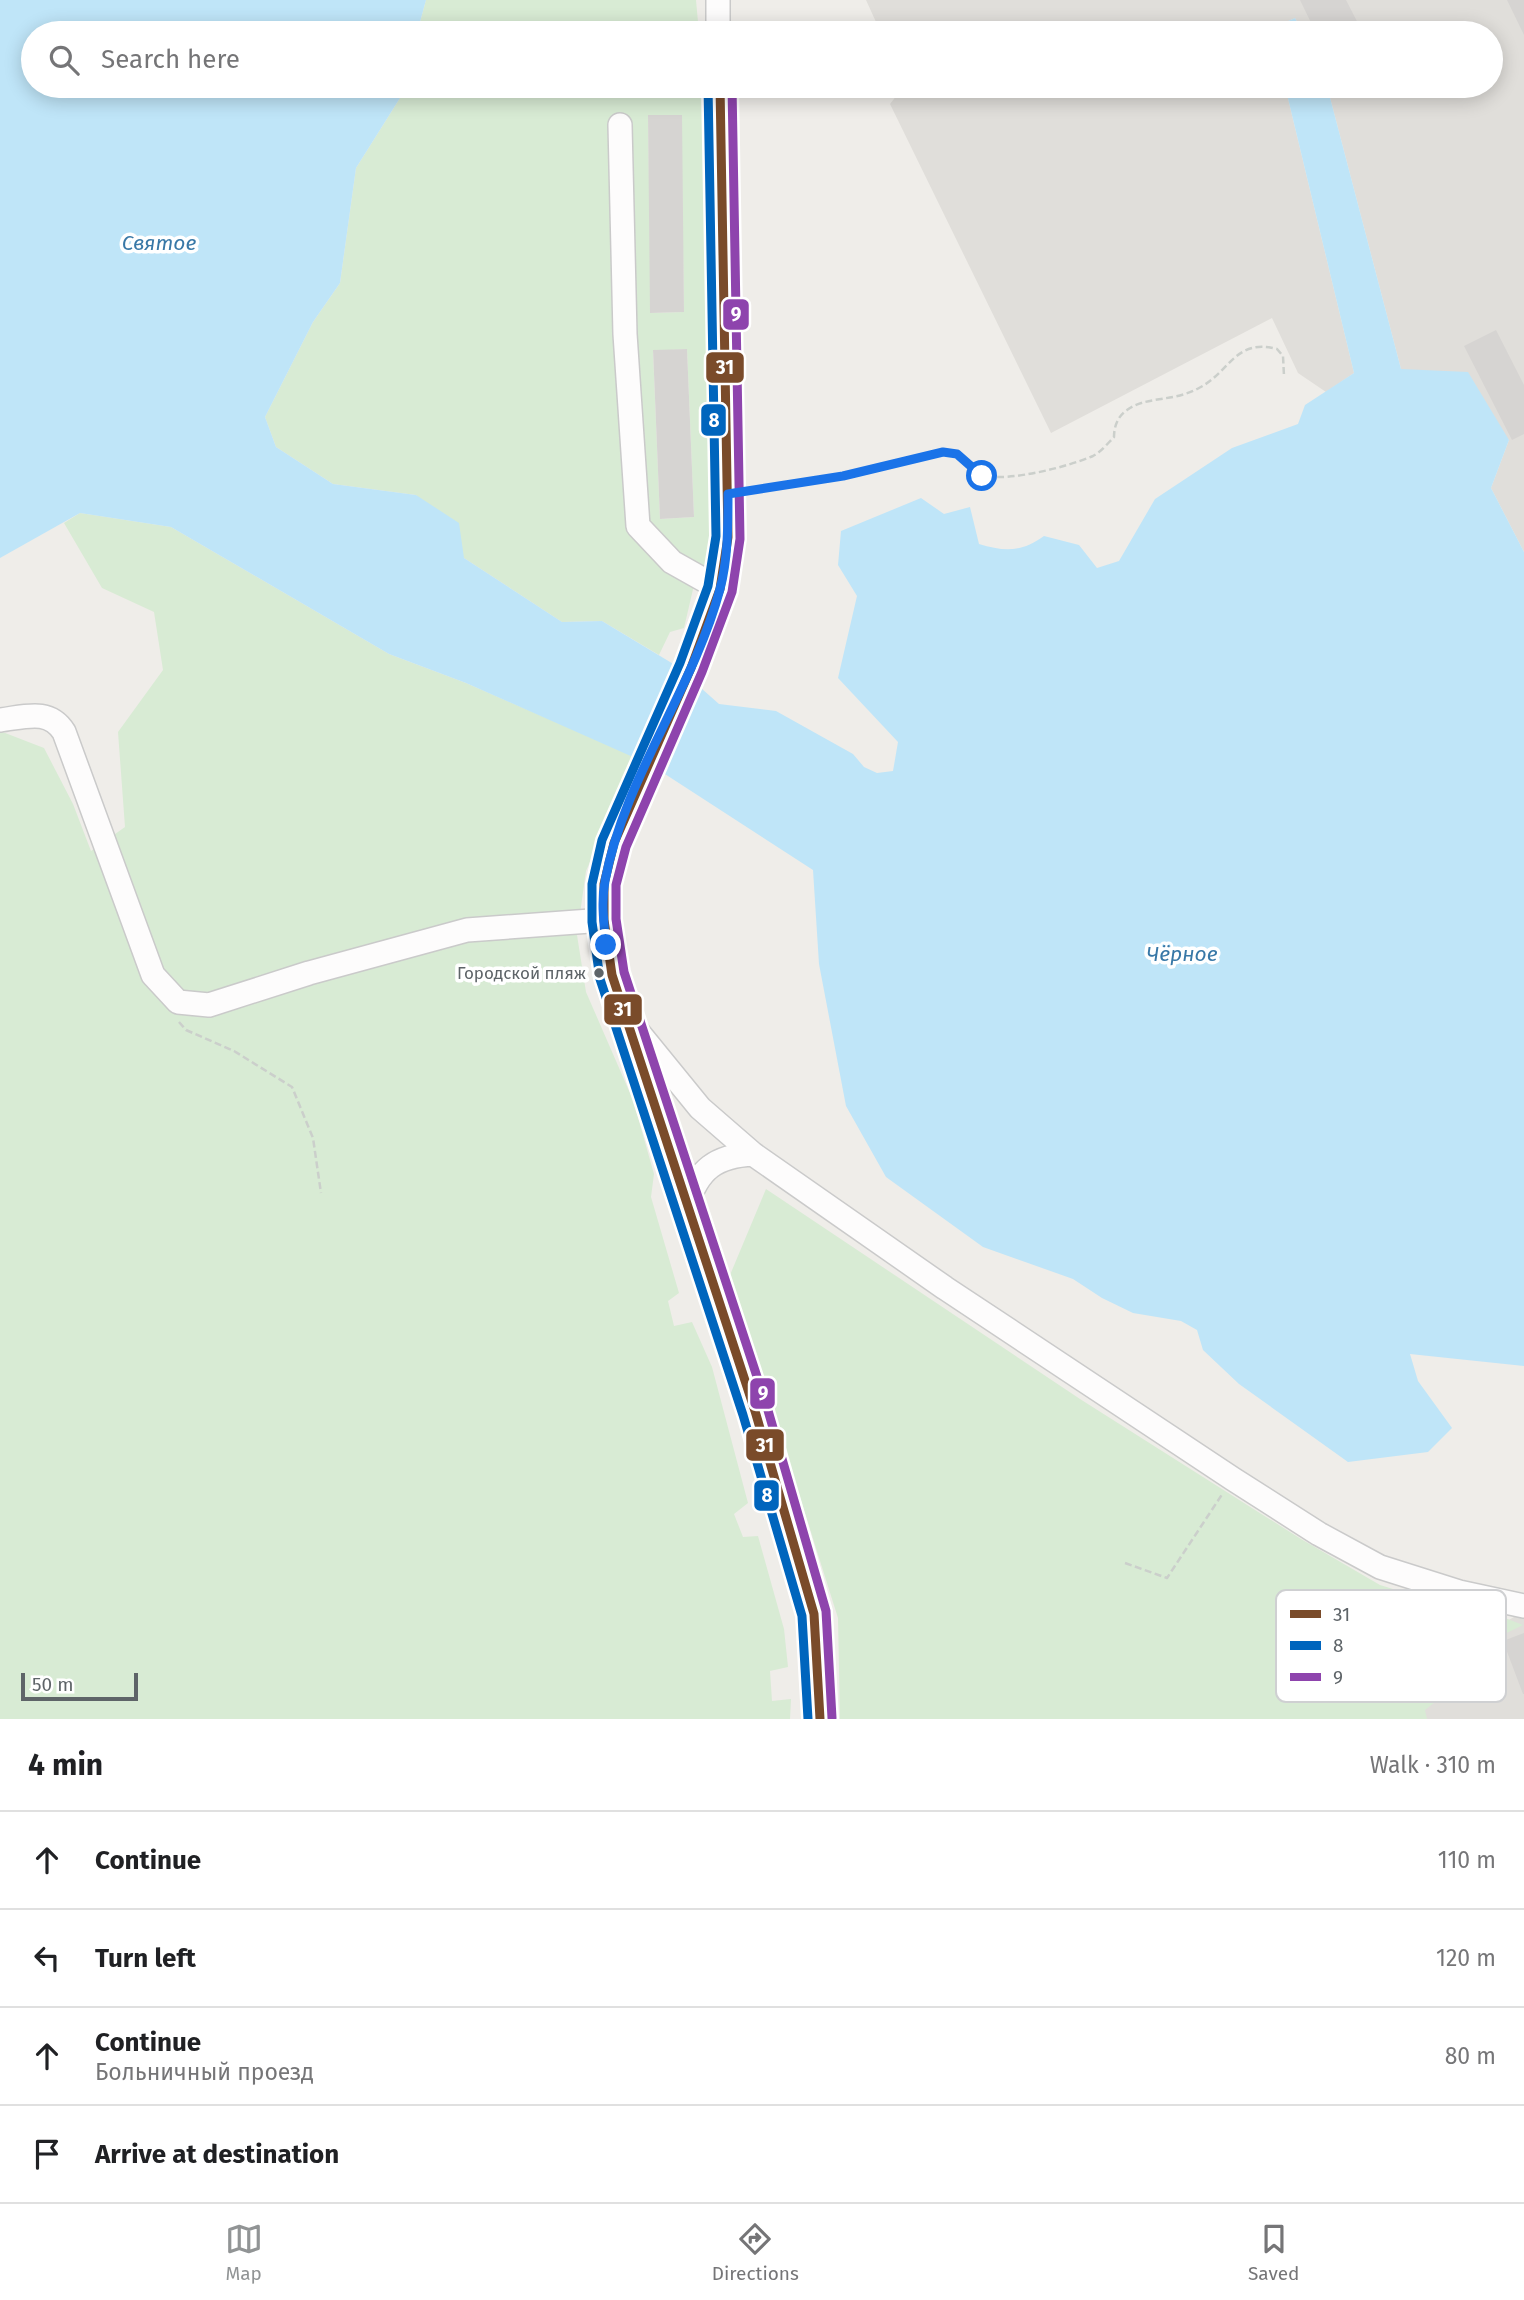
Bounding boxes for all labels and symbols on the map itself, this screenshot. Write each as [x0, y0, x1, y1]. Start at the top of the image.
water label: Святое [122, 230, 196, 256]
line badge: 9 [722, 298, 750, 331]
text: 9 [731, 303, 742, 326]
line badge: 31 [705, 351, 745, 384]
text: 31 [715, 356, 734, 379]
line badge: 8 [700, 403, 727, 437]
text: 8 [708, 409, 720, 432]
route start [966, 460, 997, 491]
route end [590, 929, 621, 960]
water label: Чёрное [1146, 941, 1218, 967]
place label: Городской пляж [457, 963, 586, 984]
marker: Городской пляж [592, 966, 606, 980]
line badge: 31 [603, 993, 643, 1026]
text: 31 [613, 998, 632, 1021]
line badge: 9 [749, 1377, 776, 1410]
text: 9 [758, 1382, 769, 1405]
line badge: 31 [745, 1428, 785, 1462]
text: 31 [755, 1434, 774, 1457]
line badge: 8 [753, 1479, 780, 1512]
text: 8 [761, 1484, 773, 1507]
legend [1276, 1590, 1506, 1702]
text: 31 [1333, 1603, 1350, 1626]
text: 8 [1333, 1634, 1343, 1657]
text: 9 [1333, 1666, 1343, 1689]
scale bar [21, 1670, 138, 1702]

